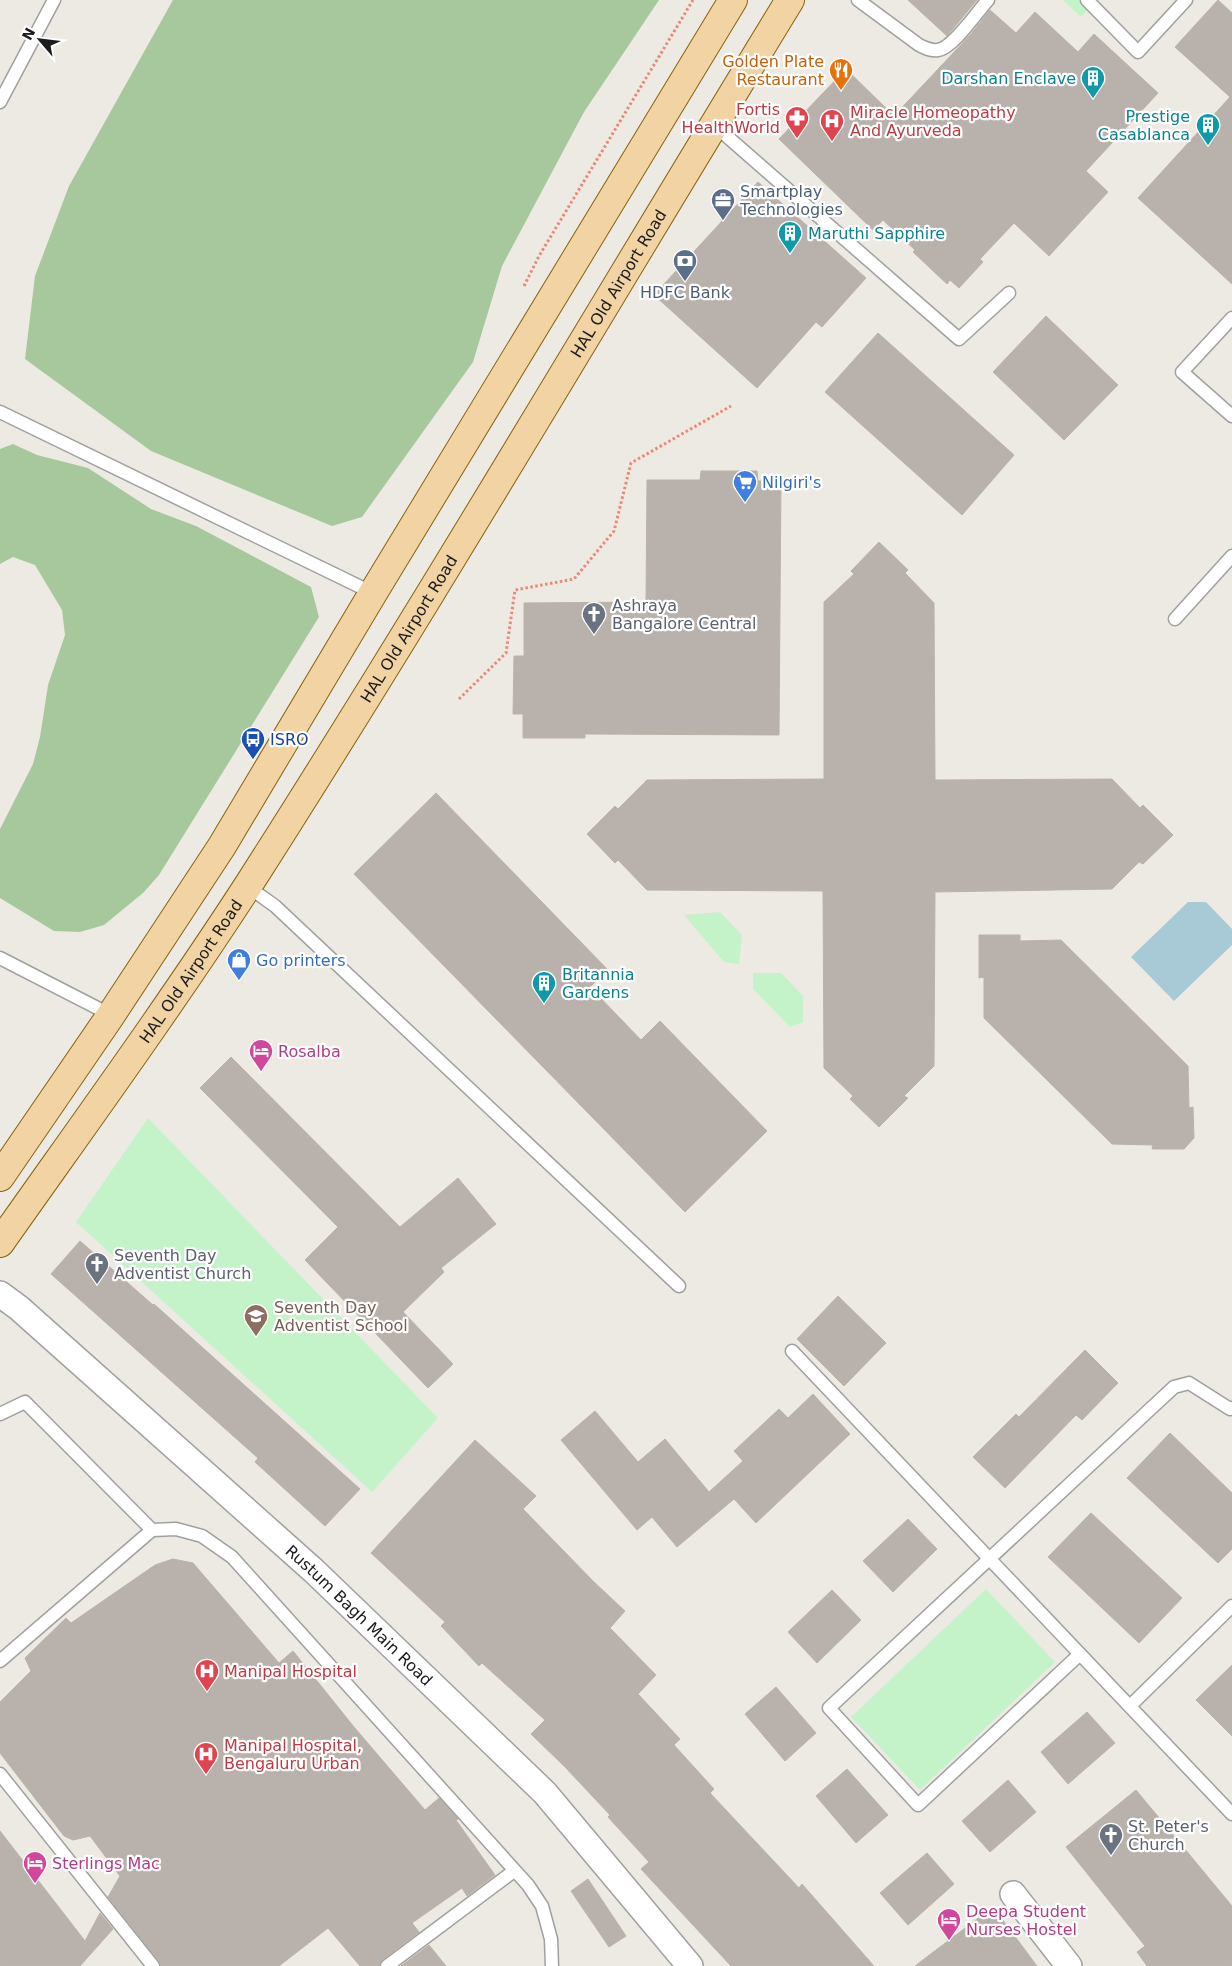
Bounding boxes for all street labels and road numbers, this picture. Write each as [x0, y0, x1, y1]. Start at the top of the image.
street label: HAL Old Airport Road [567, 206, 671, 361]
street label: HAL Old Airport Road [357, 552, 461, 706]
street label: HAL Old Airport Road [135, 896, 246, 1047]
street label: Rustum Bagh Main Road [281, 1541, 436, 1690]

